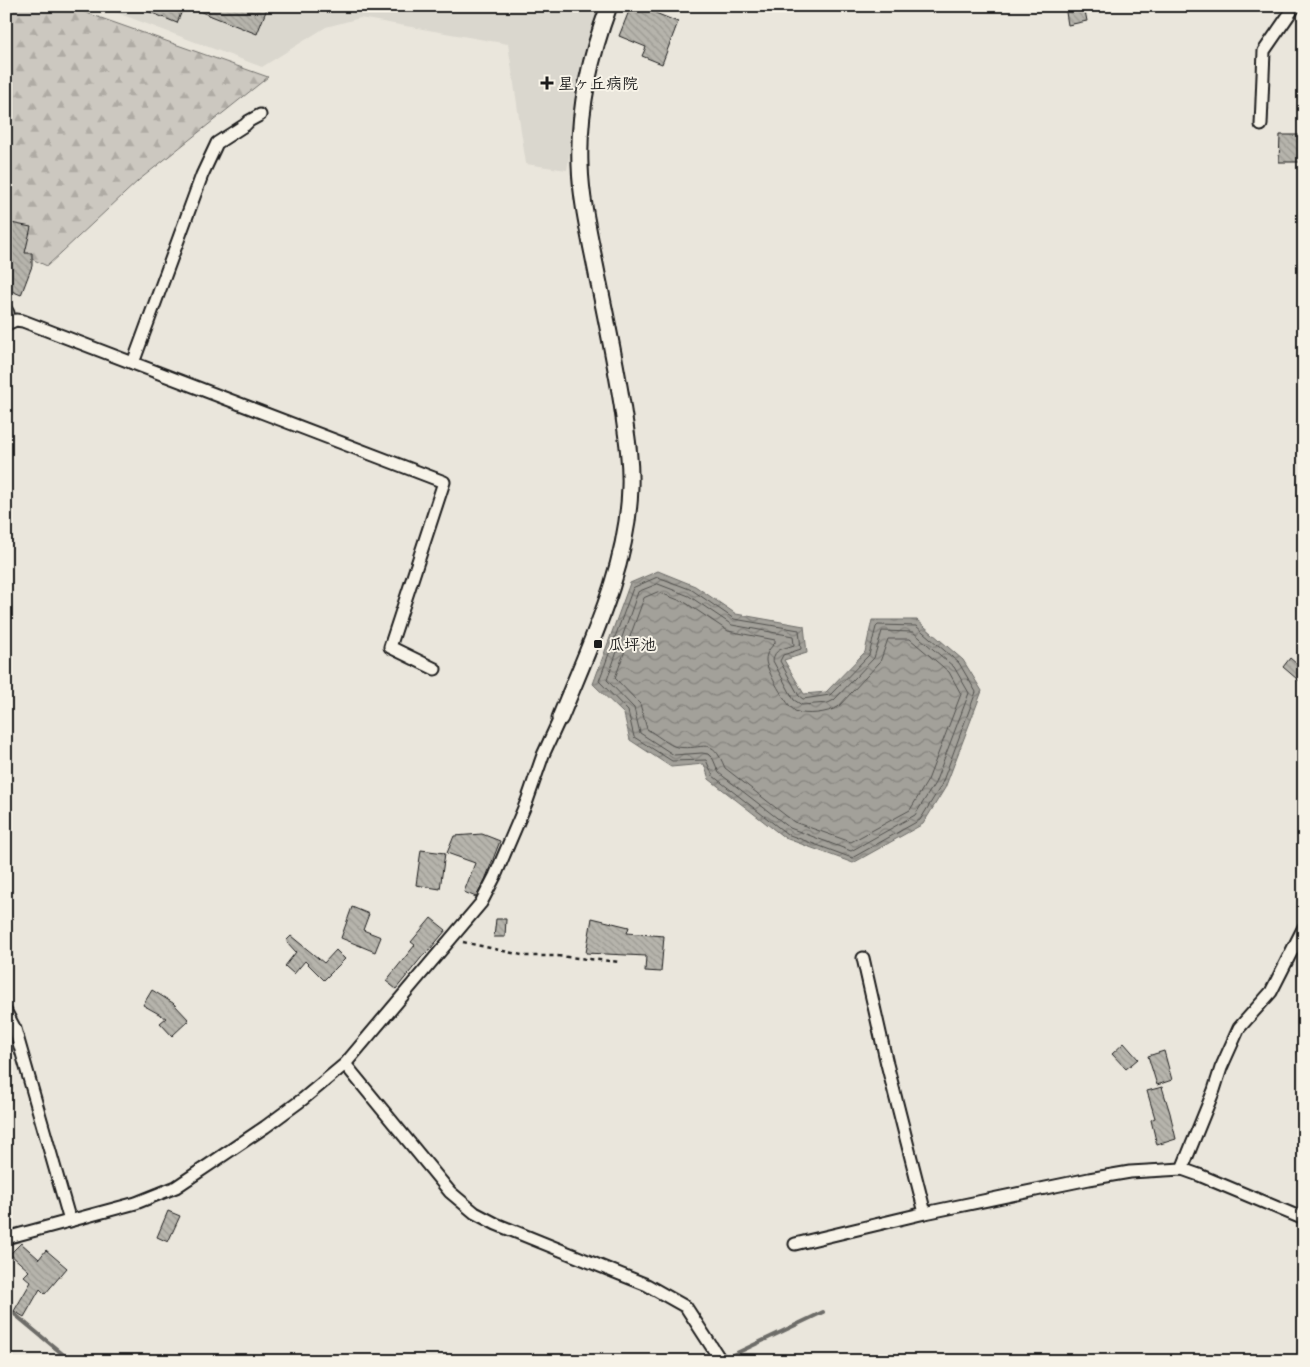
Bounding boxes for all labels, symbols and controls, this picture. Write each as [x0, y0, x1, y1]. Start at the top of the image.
place label: 星ヶ丘病院 [558, 75, 638, 93]
marker: 星ヶ丘病院 [540, 76, 554, 90]
place label: 瓜坪池 [608, 636, 656, 654]
marker: 瓜坪池 [592, 638, 604, 650]

